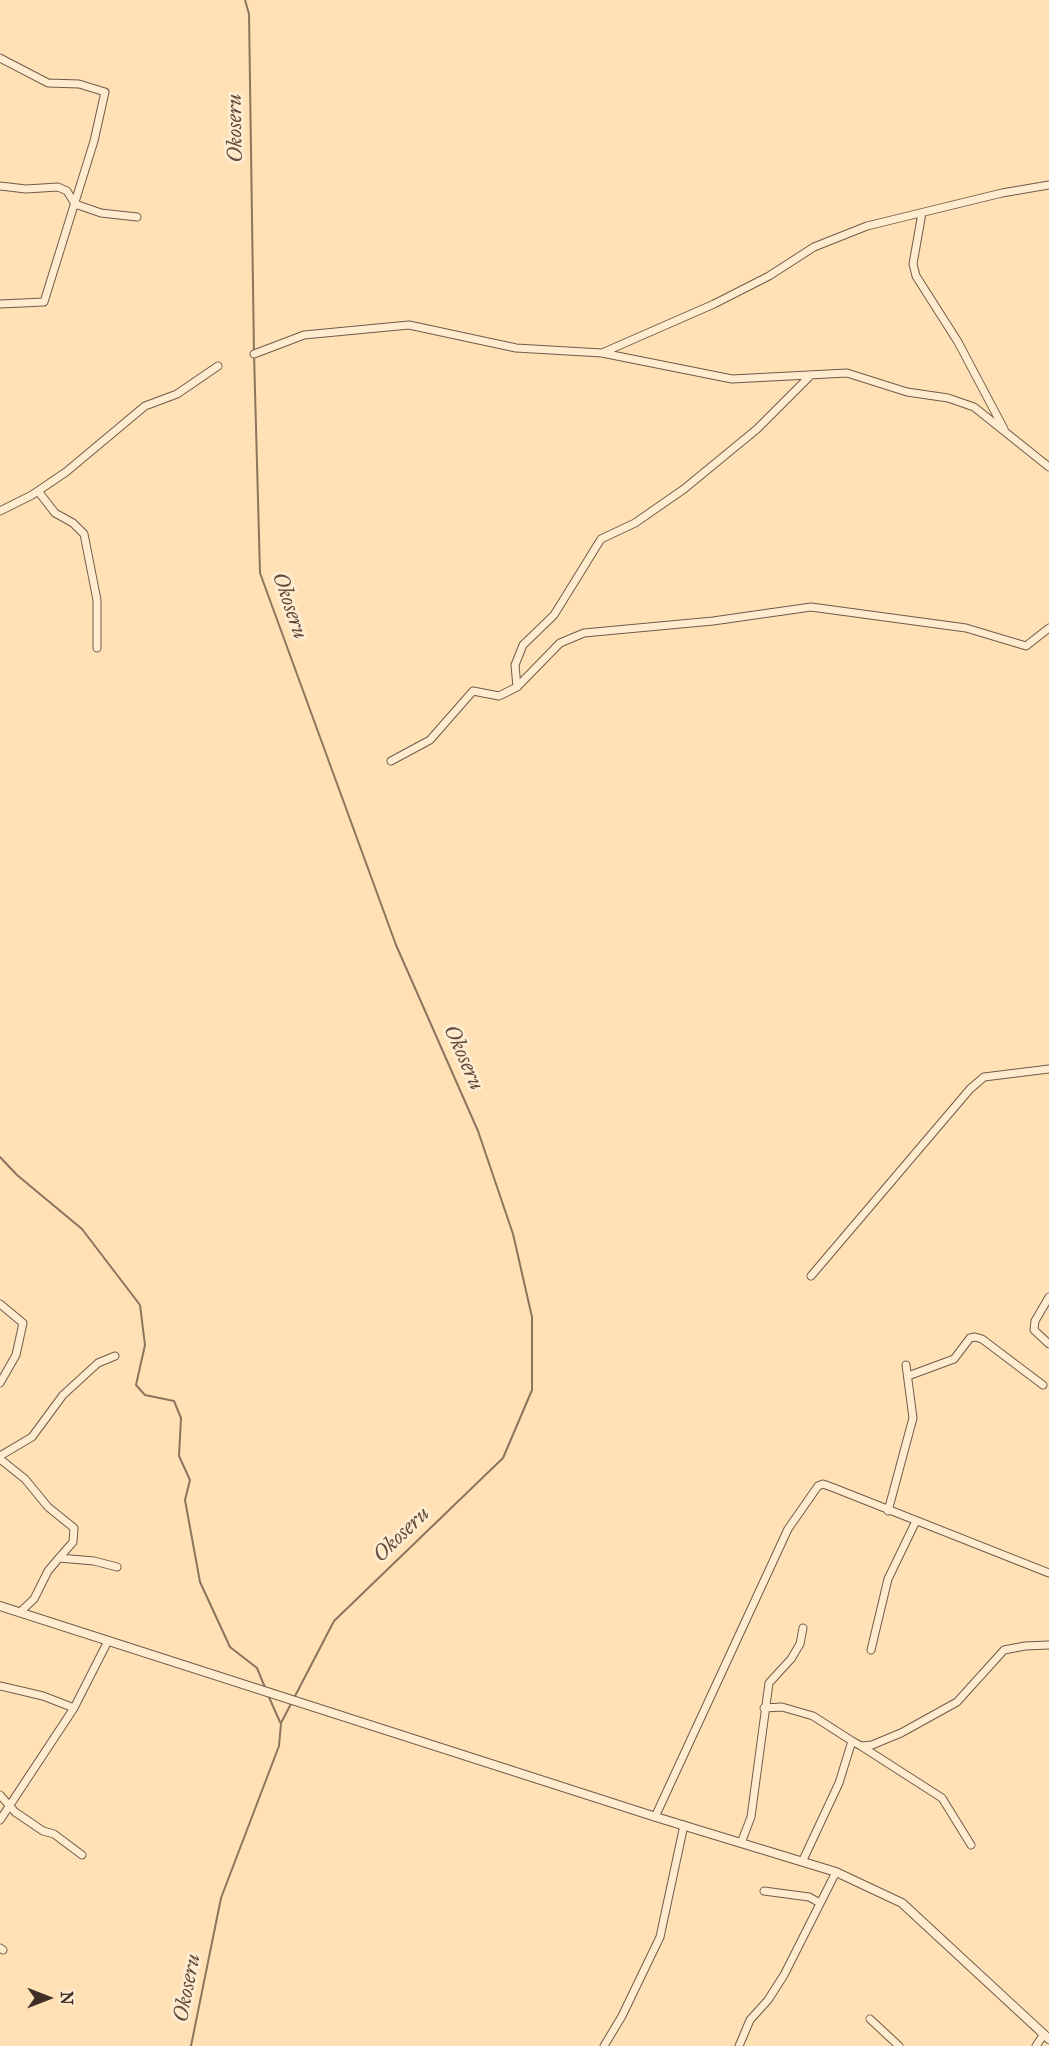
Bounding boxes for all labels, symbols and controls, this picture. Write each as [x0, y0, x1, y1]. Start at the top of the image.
water label: Okoseru [222, 93, 250, 163]
water label: Okoseru [265, 569, 313, 643]
water label: Okoseru [437, 1021, 489, 1095]
water label: Okoseru [368, 1502, 436, 1568]
water label: Okoseru [168, 1952, 208, 2024]
north arrow [18, 1968, 78, 2028]
text: N [57, 1991, 76, 2005]

